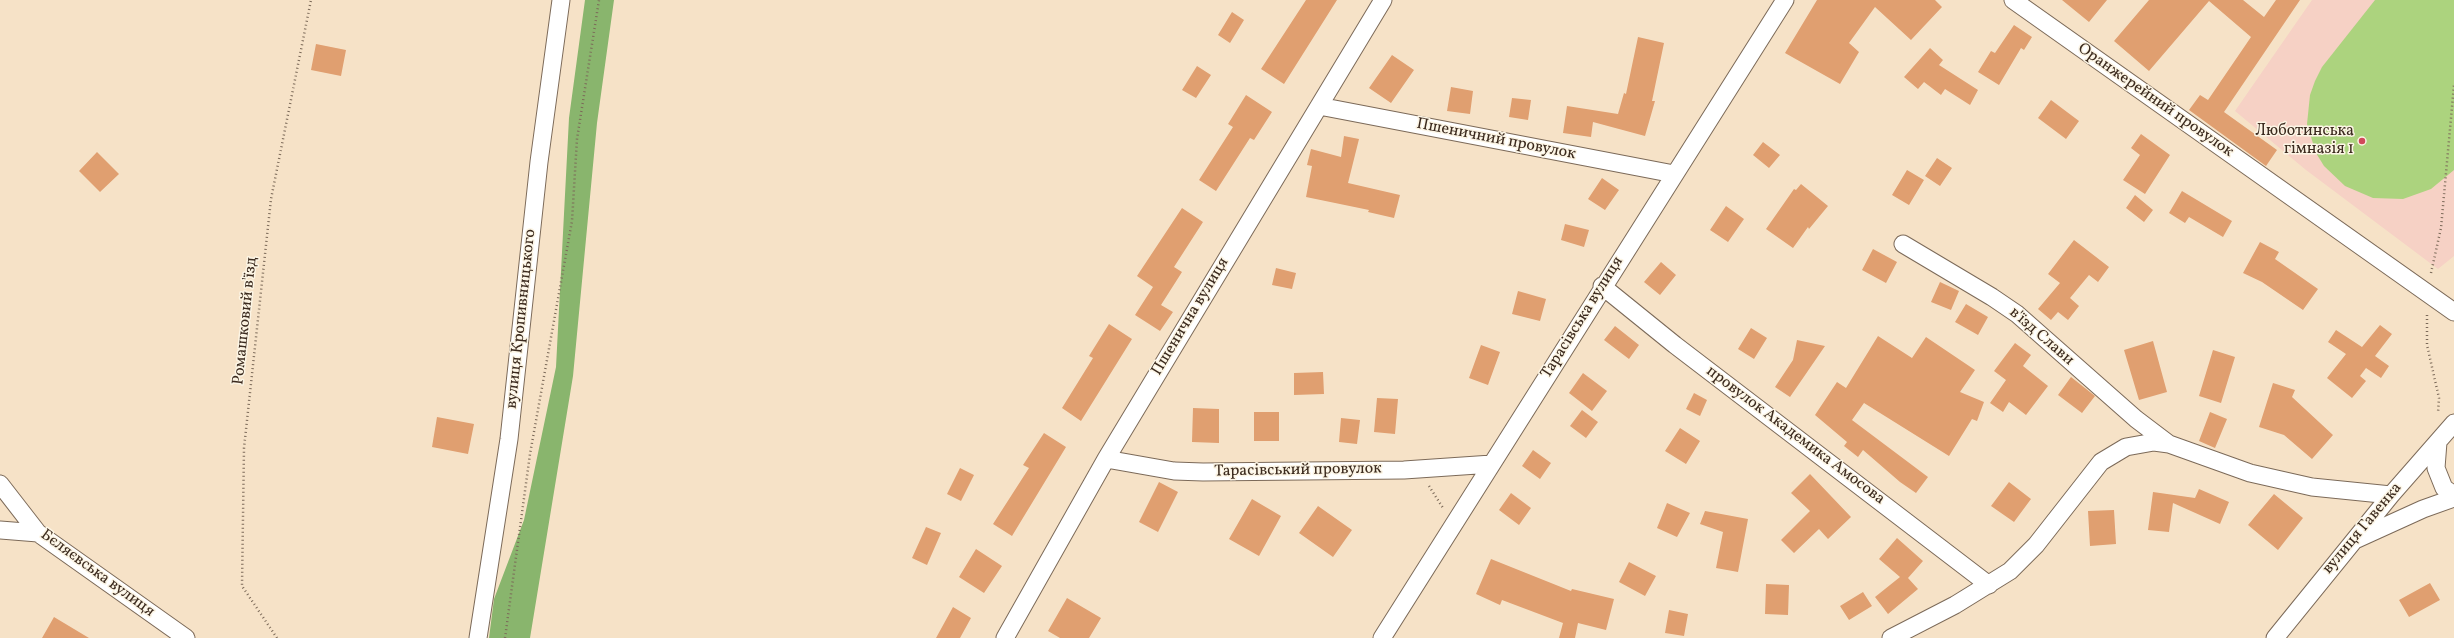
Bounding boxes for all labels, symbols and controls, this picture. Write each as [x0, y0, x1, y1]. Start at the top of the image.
street label: Оранжерейний провулок [2073, 40, 2237, 162]
street label: Пшеничний провулок [1415, 115, 1577, 165]
place label: Люботинська гiмназiя 1 [2255, 122, 2354, 160]
marker: Люботинська гiмназiя 1 [2357, 136, 2367, 146]
street label: вулиця Кропивницького [503, 228, 541, 410]
street label: Тарасівська вулиця [1538, 254, 1628, 382]
street label: Пшенична вулиця [1148, 255, 1234, 379]
street label: Ромашковий в'їзд [230, 256, 262, 386]
street label: в'їзд Слави [2005, 304, 2077, 370]
street label: провулок Академика Амосова [1702, 362, 1888, 510]
street label: Тарасівський провулок [1214, 460, 1382, 482]
street label: вулиця Гавенка [2319, 479, 2407, 579]
street label: Бєляєвська вулиця [36, 526, 158, 622]

